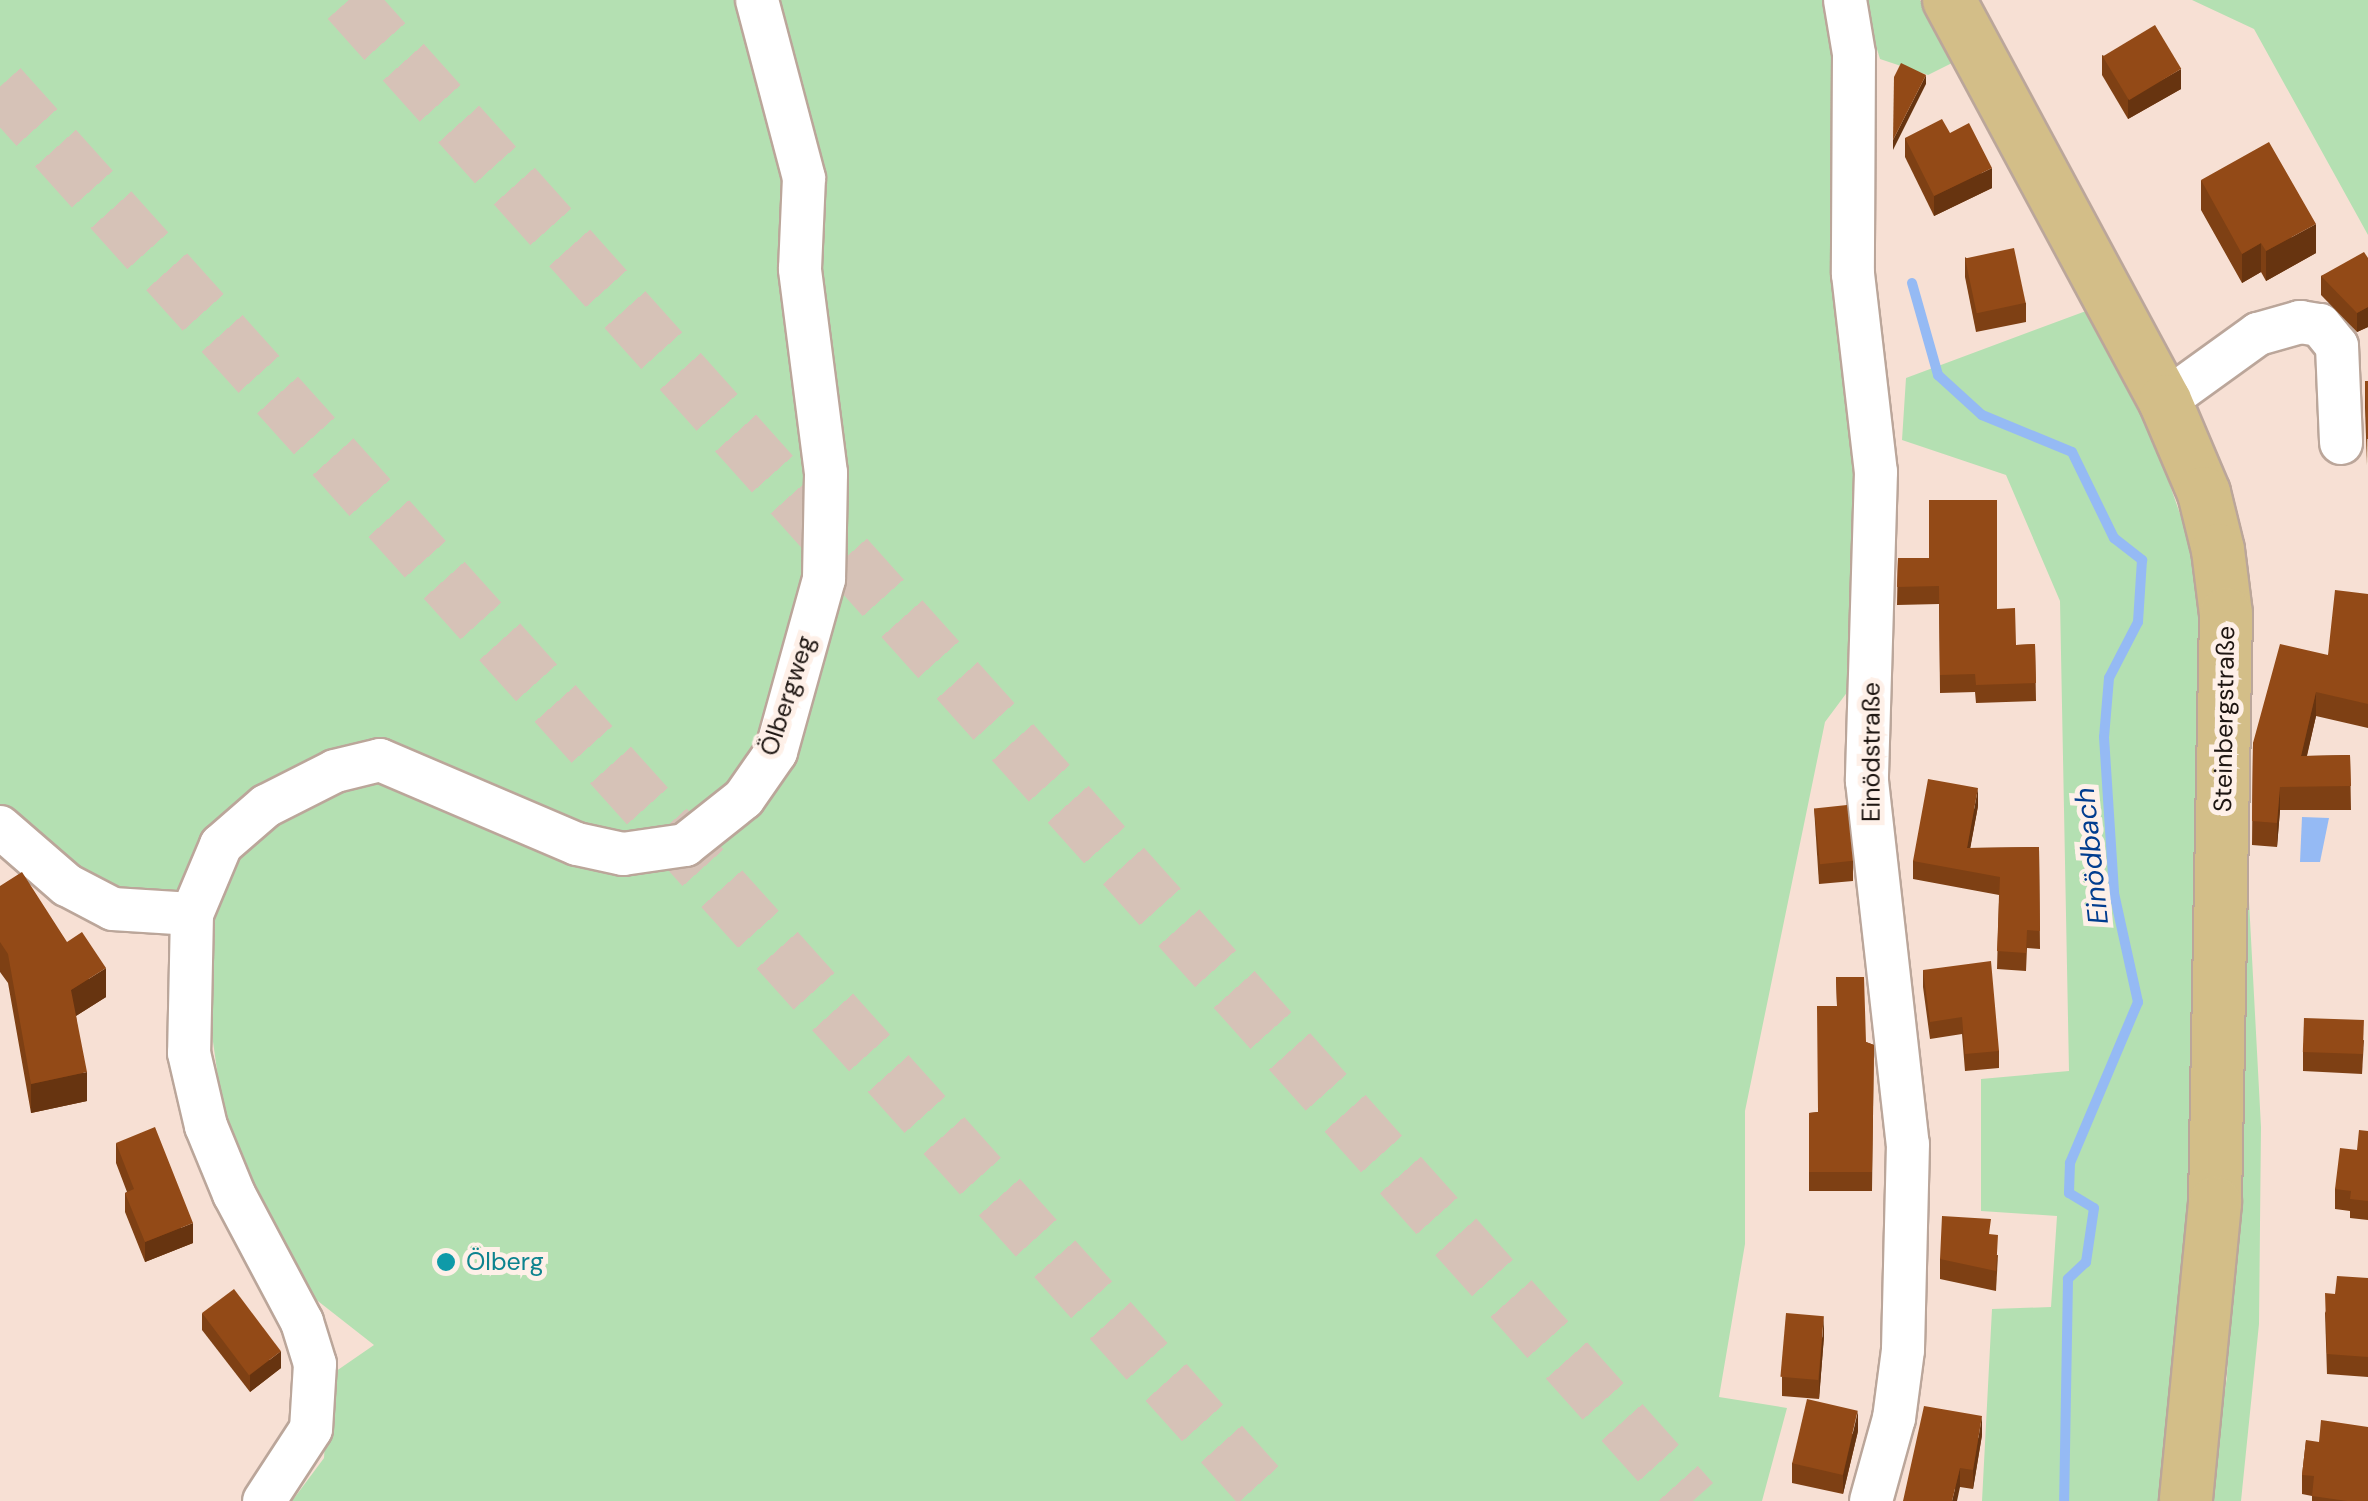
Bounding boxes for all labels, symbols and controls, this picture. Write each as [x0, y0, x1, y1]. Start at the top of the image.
street label: Steinbergstraße [2208, 626, 2242, 812]
street label: Ölbergweg [755, 632, 821, 760]
street label: Einödstraße [1857, 682, 1887, 822]
water label: Einödbach [2068, 786, 2116, 926]
place label: Ölberg [466, 1247, 544, 1277]
marker: Ölberg [435, 1251, 457, 1273]

